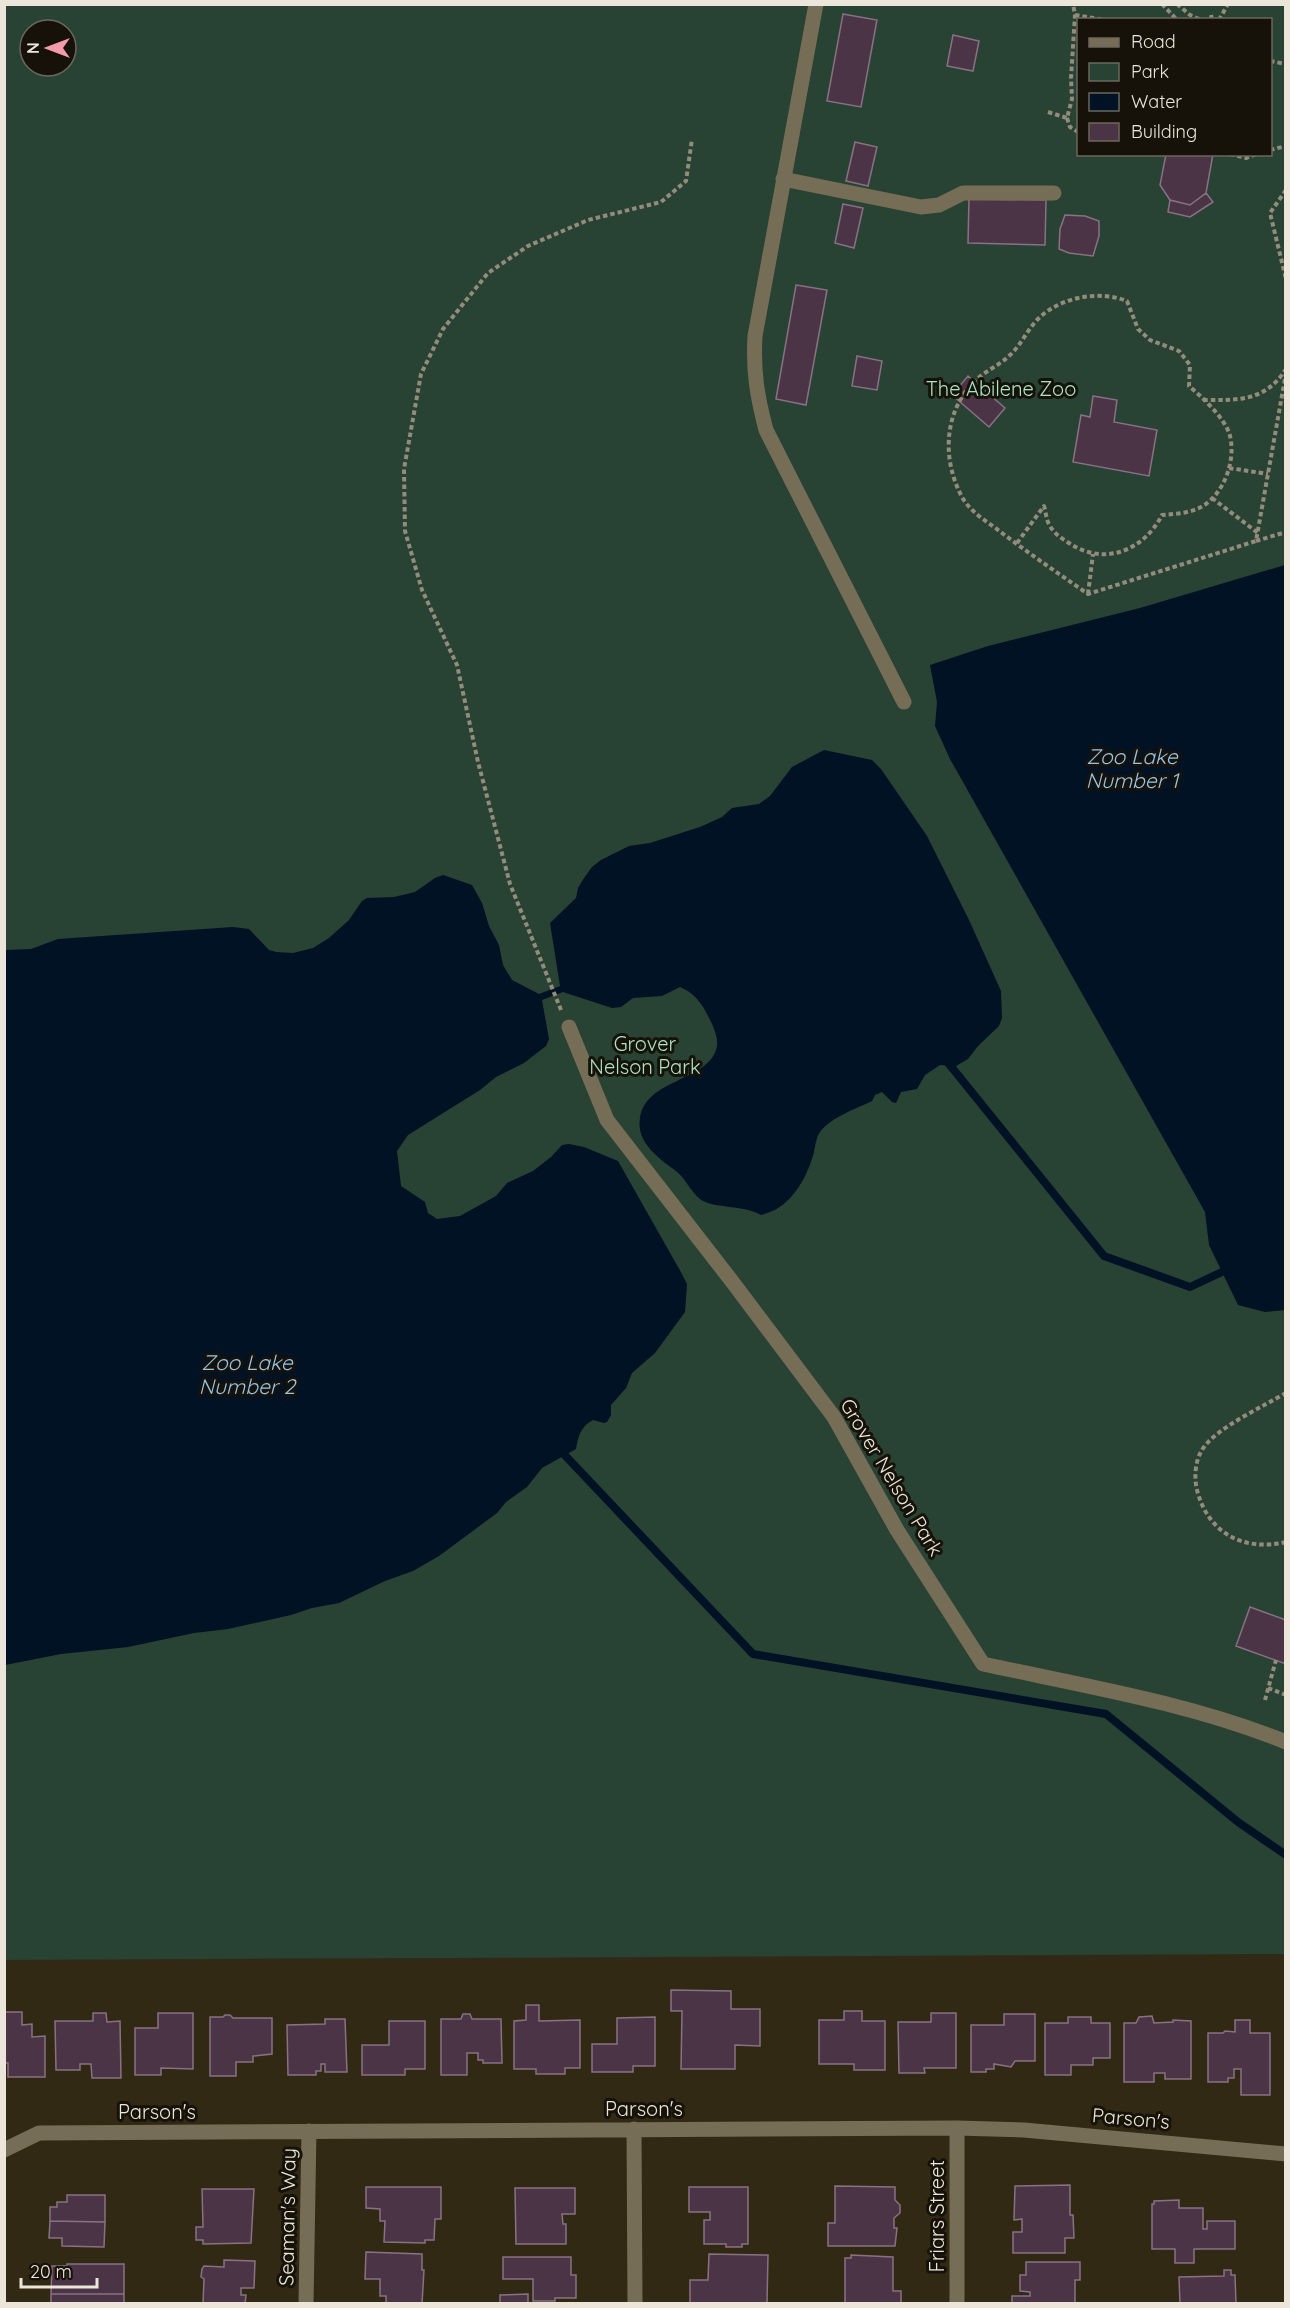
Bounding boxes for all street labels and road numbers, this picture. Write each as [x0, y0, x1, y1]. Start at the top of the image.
street label: Grover Nelson Park [835, 1394, 949, 1560]
street label: Parson's [605, 2096, 683, 2121]
street label: Parson's [118, 2099, 196, 2124]
street label: Parson's [1091, 2102, 1171, 2134]
street label: Seaman's Way [273, 2148, 301, 2286]
street label: Friars Street [924, 2160, 949, 2272]

